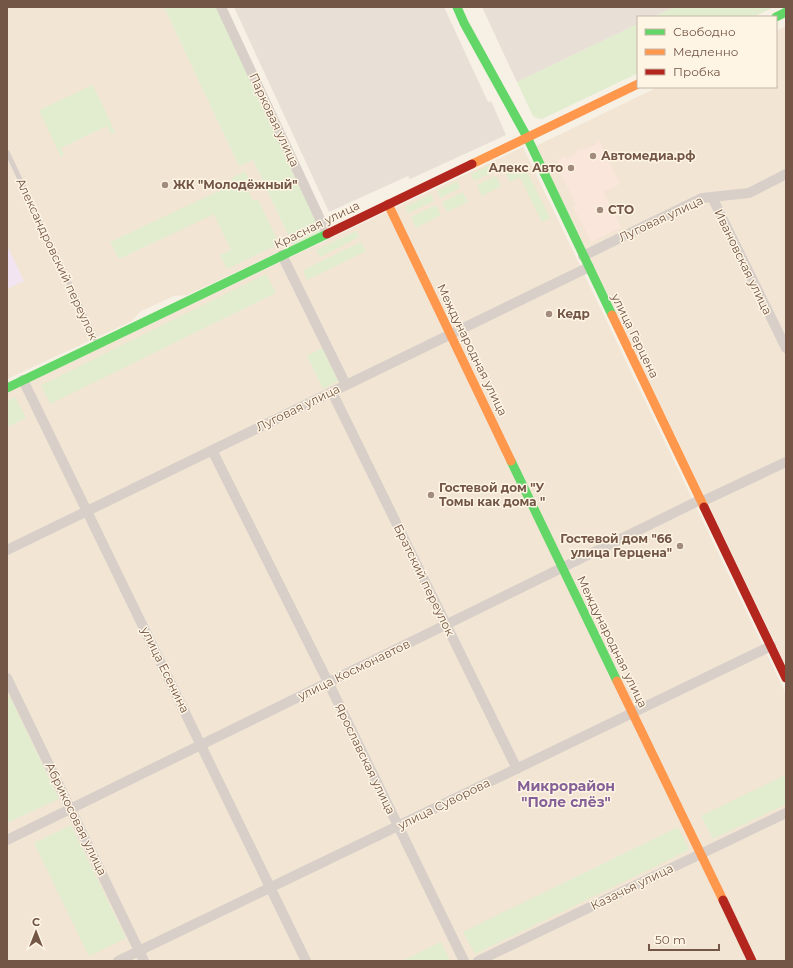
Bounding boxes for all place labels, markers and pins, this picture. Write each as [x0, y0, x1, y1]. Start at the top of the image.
place label: Автомедиа.рф [601, 148, 695, 163]
marker: Автомедиа.рф [588, 151, 598, 161]
place label: Алекс Авто [489, 160, 563, 175]
marker: Алекс Авто [566, 163, 576, 173]
place label: ЖК "Молодёжный" [173, 177, 298, 192]
marker: ЖК "Молодёжный" [160, 180, 170, 190]
place label: СТО [608, 202, 634, 217]
marker: СТО [595, 205, 605, 215]
place label: Кедр [557, 306, 590, 321]
marker: Кедр [544, 309, 554, 319]
place label: Гостевой дом "У Томы как дома " [439, 480, 545, 509]
marker: Гостевой дом "У Томы как дома " [426, 490, 436, 500]
place label: Гостевой дом "66 улица Герцена" [560, 531, 672, 560]
marker: Гостевой дом "66 улица Герцена" [675, 541, 685, 551]

